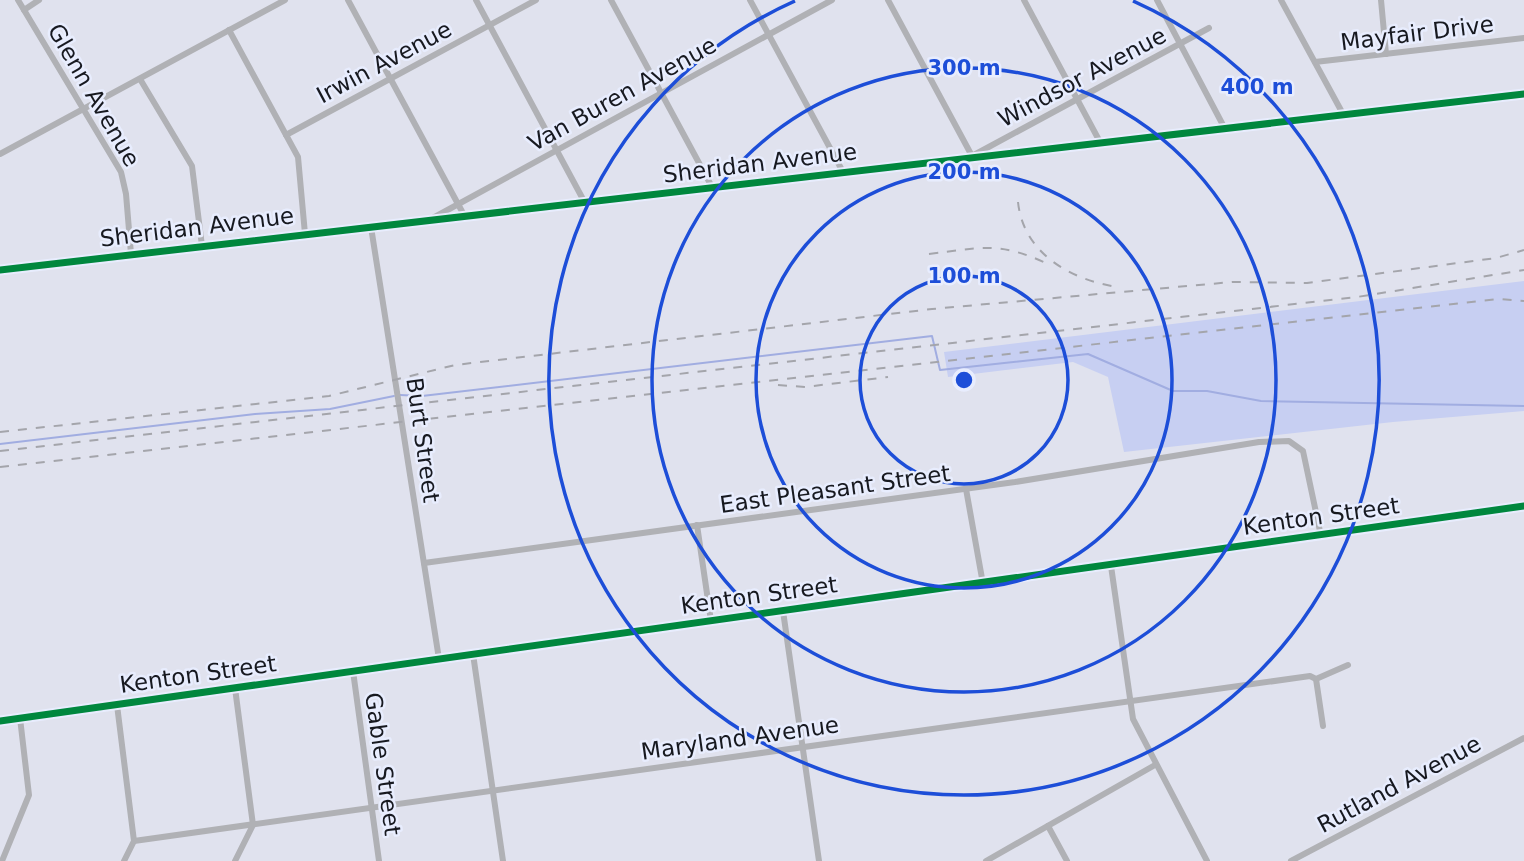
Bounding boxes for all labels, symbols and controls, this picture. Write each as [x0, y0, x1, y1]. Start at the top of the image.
street label: Mayfair Drive [1339, 11, 1495, 55]
street label: Irwin Avenue [312, 16, 456, 108]
street label: Glenn Avenue [43, 19, 145, 171]
street label: Windsor Avenue [994, 22, 1170, 132]
street label: Van Buren Avenue [524, 32, 720, 156]
text: 300 m [927, 56, 1001, 80]
text: 400 m [1220, 75, 1294, 99]
street label: Sheridan Avenue [662, 138, 858, 188]
text: 200 m [927, 160, 1001, 184]
street label: Sheridan Avenue [99, 202, 295, 252]
text: 100 m [927, 264, 1001, 288]
centre of rings [952, 368, 976, 392]
street label: Burt Street [401, 376, 445, 504]
street label: East Pleasant Street [718, 460, 952, 518]
street label: Kenton Street [1241, 492, 1401, 540]
street label: Kenton Street [679, 571, 839, 619]
street label: Kenton Street [118, 650, 278, 698]
street label: Gable Street [360, 691, 406, 837]
street label: Maryland Avenue [639, 711, 841, 765]
street label: Rutland Avenue [1313, 730, 1485, 838]

